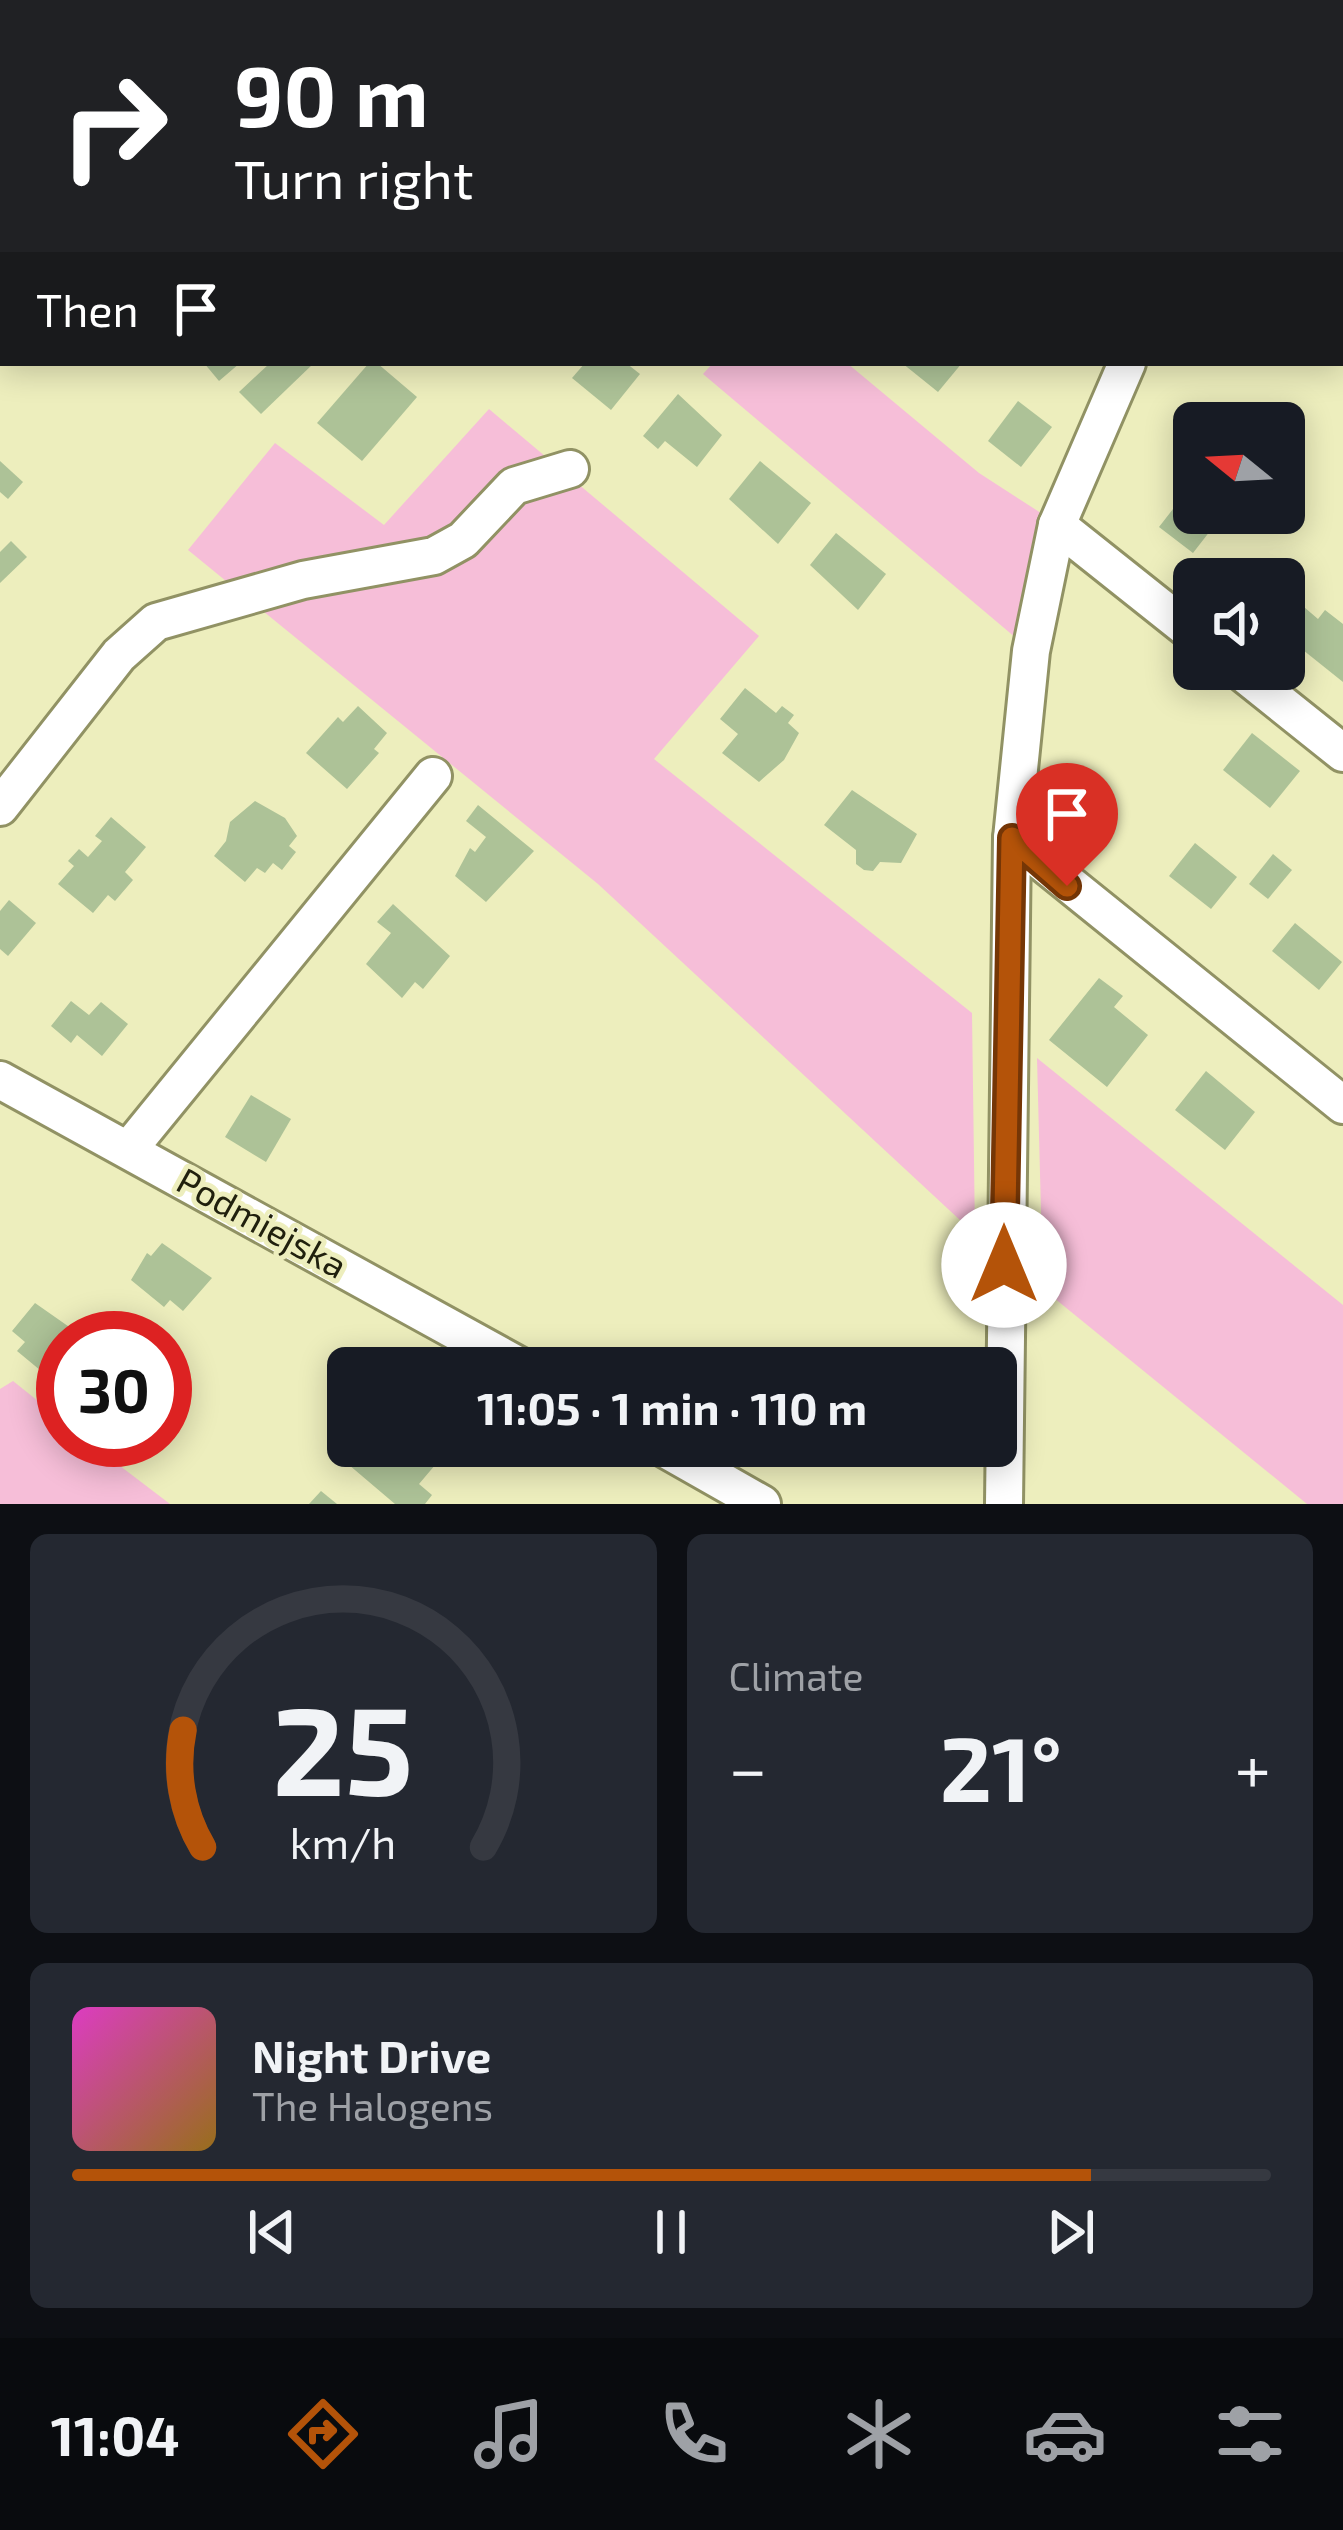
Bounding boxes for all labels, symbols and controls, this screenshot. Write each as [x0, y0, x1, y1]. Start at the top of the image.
text: 90 m [234, 43, 429, 144]
icon: right [36, 48, 192, 204]
text: Turn right [234, 145, 474, 210]
icon: arrive [163, 276, 229, 342]
text: Then [36, 282, 139, 336]
north arrow [1173, 402, 1305, 534]
map controls [1173, 402, 1305, 690]
button: sound [1173, 558, 1305, 690]
pin [1016, 763, 1118, 886]
icon: arrive [1034, 781, 1100, 847]
street label: Podmiejska [170, 1157, 355, 1286]
position arrow [941, 1202, 1067, 1328]
speed limit sign: 30 [36, 1311, 192, 1467]
text: 11:05 · 1 min · 110 m [477, 1380, 867, 1434]
text: Climate [729, 1652, 863, 1699]
text: 25 [273, 1671, 414, 1821]
text: 21° [940, 1712, 1062, 1820]
text: − [729, 1727, 767, 1806]
text: + [1235, 1727, 1271, 1806]
text: km/h [290, 1815, 396, 1867]
text: Night Drive [252, 2028, 491, 2082]
text: The Halogens [252, 2082, 493, 2129]
icon: previous [239, 2199, 305, 2265]
icon: pause [638, 2199, 704, 2265]
icon: next [1038, 2199, 1104, 2265]
icon: directions [281, 2392, 365, 2476]
icon: music [467, 2392, 551, 2476]
icon: phone [652, 2392, 736, 2476]
icon: climate [837, 2392, 921, 2476]
icon: car [1023, 2392, 1107, 2476]
icon: filters [1208, 2392, 1292, 2476]
text: 11:04 [51, 2402, 180, 2467]

